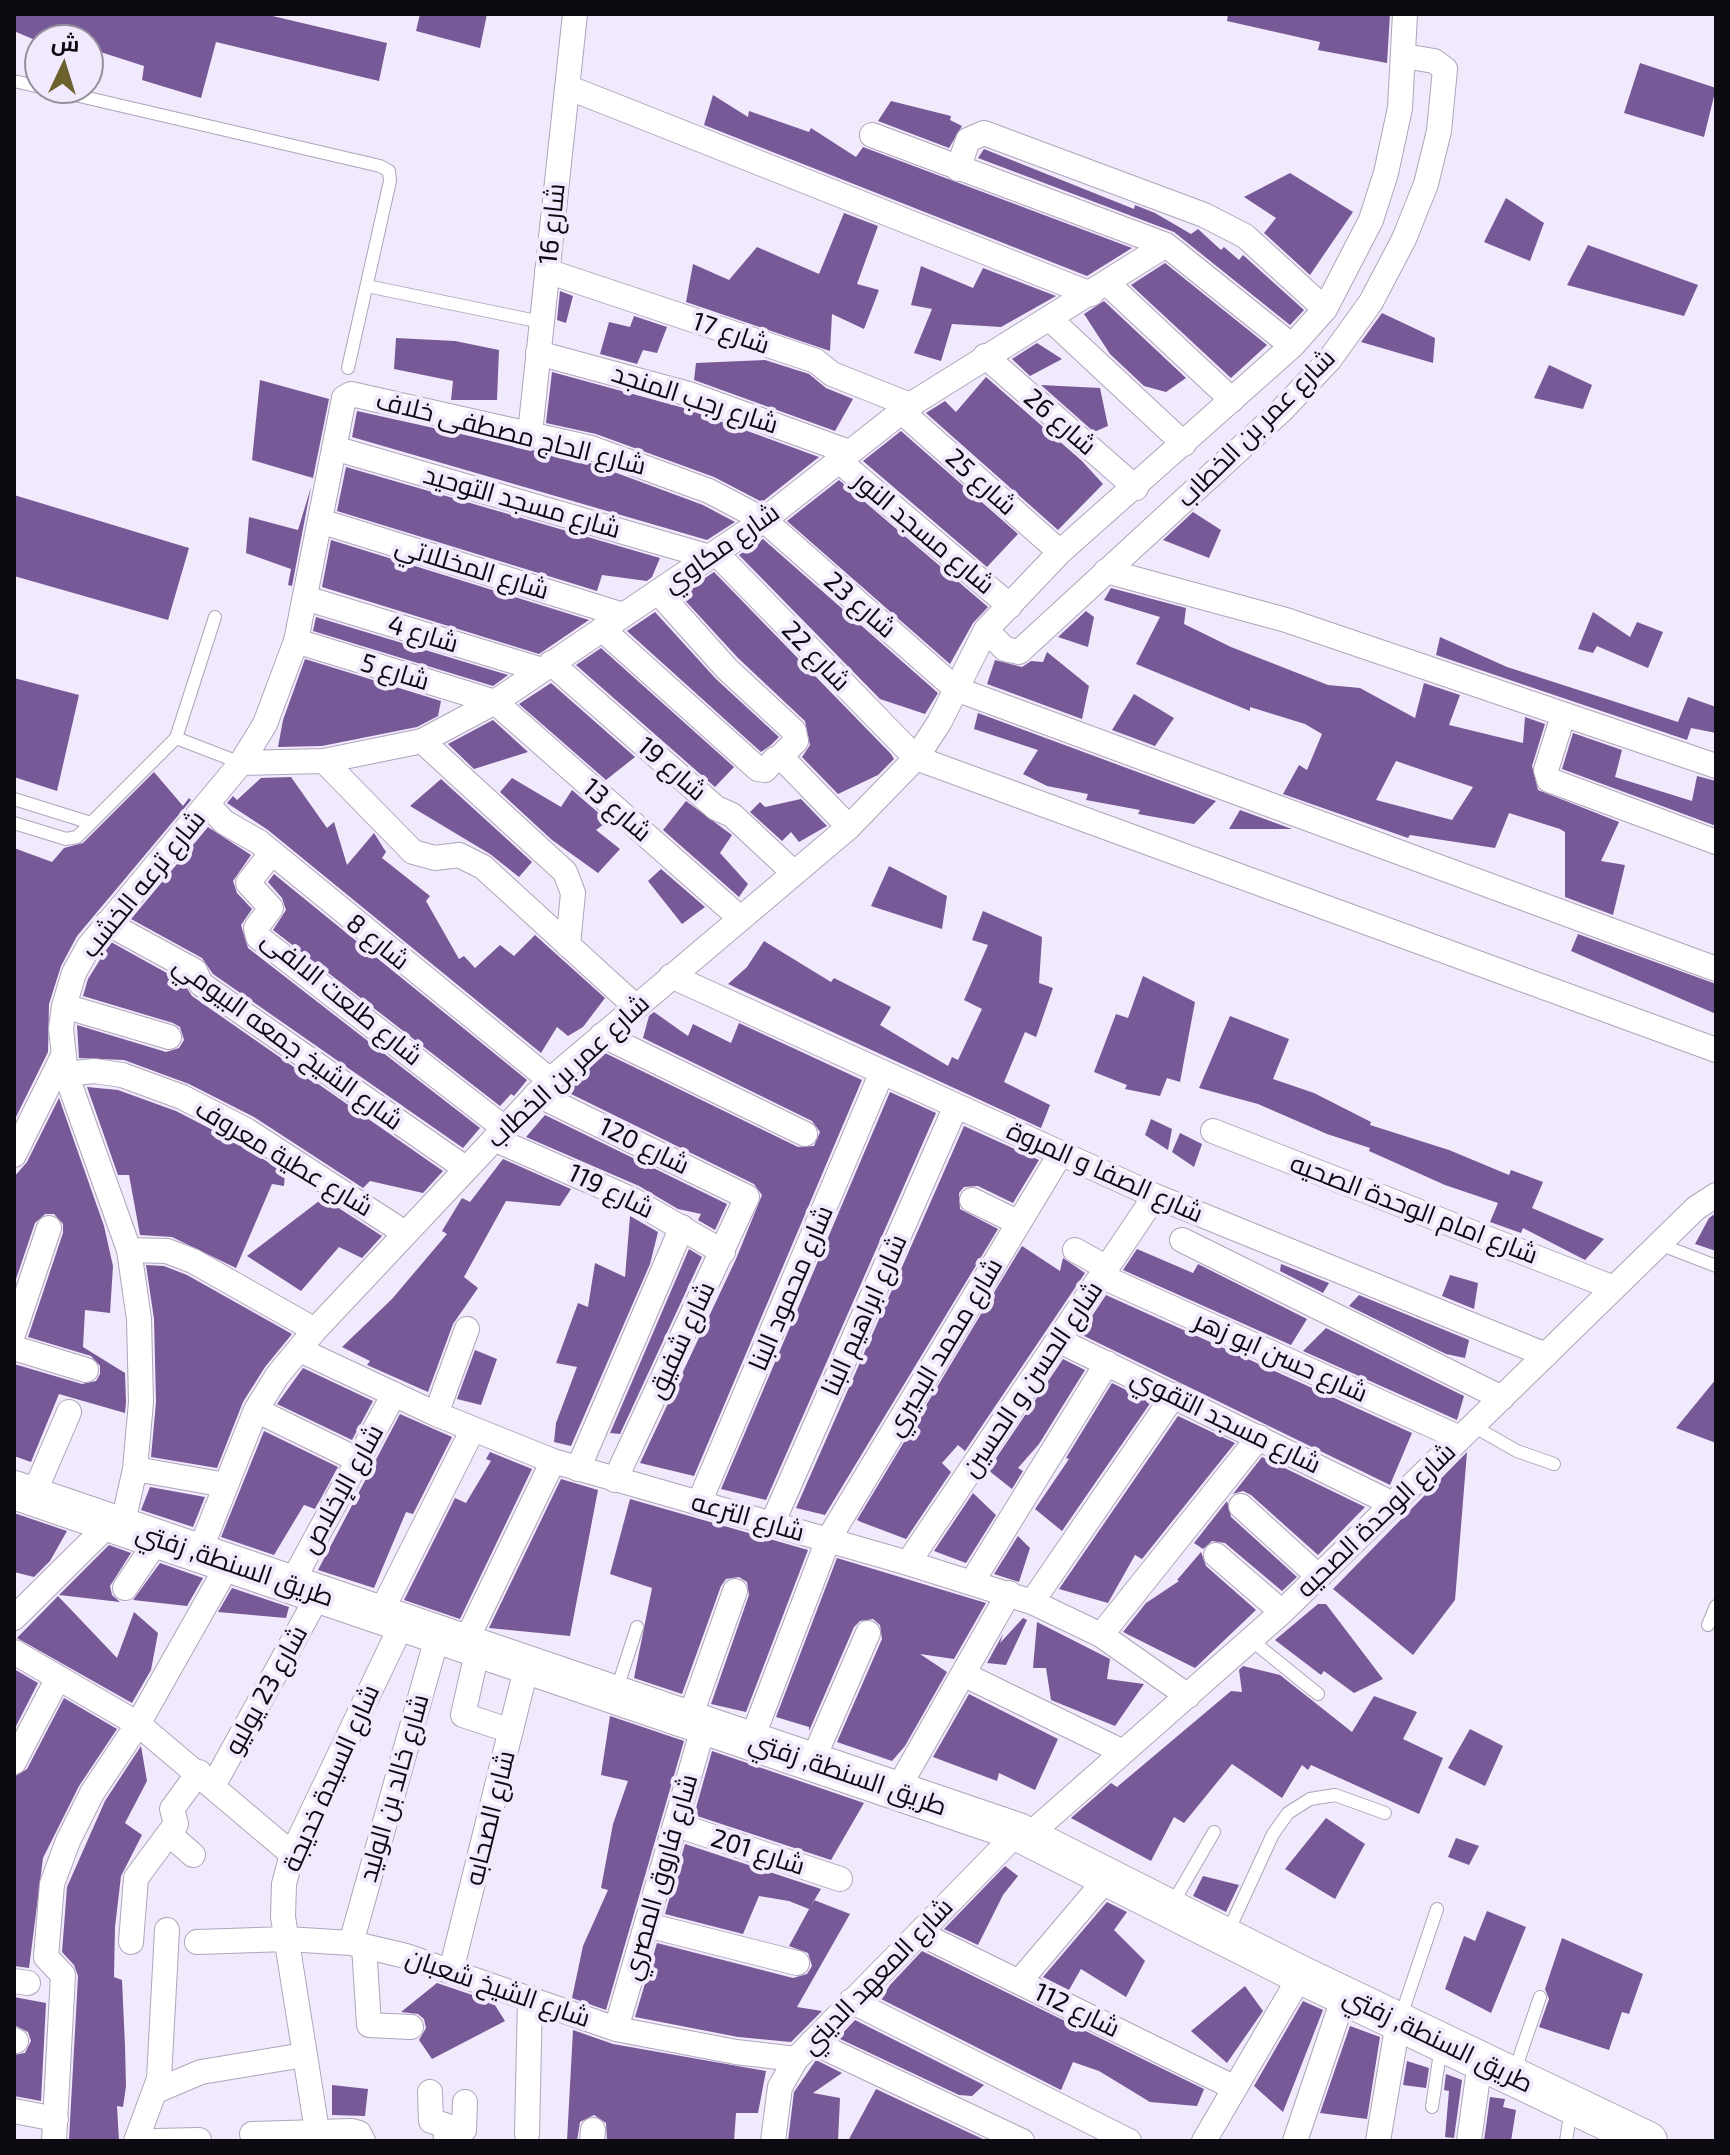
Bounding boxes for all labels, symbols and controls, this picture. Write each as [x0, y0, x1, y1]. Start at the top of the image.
north arrow [24, 24, 104, 104]
text: ش [51, 28, 81, 56]
street label: شارع 16 [532, 182, 572, 266]
street label: شارع 17 [688, 305, 774, 361]
street label: شارع عمر بن الخطاب [1170, 342, 1342, 514]
street label: شارع رجب المنجد [608, 357, 782, 441]
street label: شارع 26 [1017, 382, 1103, 462]
street label: شارع الحاج مصطفى خلاف [373, 384, 649, 482]
street label: شارع 25 [939, 442, 1023, 522]
street label: شارع مسجد التوحيد [420, 459, 624, 545]
street label: شارع مسجد النور [847, 465, 1001, 601]
street label: شارع مكاوي [657, 496, 785, 600]
street label: شارع المخللاتي [391, 530, 553, 606]
street label: شارع 23 [818, 565, 902, 645]
street label: شارع 4 [384, 609, 462, 659]
street label: شارع 22 [775, 614, 857, 698]
street label: شارع 5 [357, 647, 433, 697]
street label: شارع 19 [631, 731, 713, 807]
street label: شارع 13 [576, 772, 658, 848]
street label: شارع ترعه الخشب [74, 804, 212, 964]
street label: شارع 8 [340, 907, 416, 977]
street label: شارع طلعت الالفى [255, 924, 429, 1072]
street label: شارع الشيخ جمعه البيومي [167, 949, 409, 1137]
street label: شارع عمر بن الخطاب [480, 988, 656, 1154]
street label: شارع عطية معروف [190, 1093, 378, 1223]
street label: شارع 120 [594, 1111, 694, 1181]
street label: شارع الصفا و المروة [1002, 1115, 1208, 1229]
street label: شارع امام الوحدة الصحيه [1286, 1147, 1542, 1271]
street label: شارع 119 [563, 1157, 659, 1225]
street label: شارع محمود البنا [742, 1201, 840, 1375]
street label: شارع ابراهيم البنا [815, 1230, 913, 1400]
street label: شارع محمد البحيري [879, 1252, 1009, 1442]
street label: شارع الحسن و الحسين [955, 1275, 1109, 1483]
street label: شارع شفيق [640, 1277, 722, 1403]
street label: شارع حسن ابو زهر [1189, 1305, 1373, 1409]
street label: شارع مسجد التقوي [1126, 1362, 1326, 1480]
street label: شارع الإخلاص [294, 1419, 390, 1559]
street label: شارع الوحدة الصحيه [1290, 1436, 1462, 1604]
street label: شارع الترعه [688, 1486, 808, 1548]
street label: طريق السنطة, زفتي [132, 1517, 338, 1613]
street label: شارع 23 يوليو [218, 1620, 314, 1760]
street label: شارع السيدة خديجة [276, 1680, 386, 1876]
street label: شارع خالد بن الوليد [352, 1691, 436, 1885]
street label: طريق السنطة, زفتي [745, 1726, 951, 1822]
street label: شارع الصحابه [458, 1747, 522, 1889]
street label: شارع فاروق المصري [616, 1770, 704, 1984]
street label: شارع 201 [707, 1822, 809, 1882]
street label: شارع المعهد الديني [795, 1891, 959, 2061]
street label: شارع الشيخ شعبان [402, 1942, 594, 2034]
street label: شارع 112 [1029, 1976, 1125, 2044]
street label: طريق السنطة, زفتي [1338, 1981, 1538, 2099]

